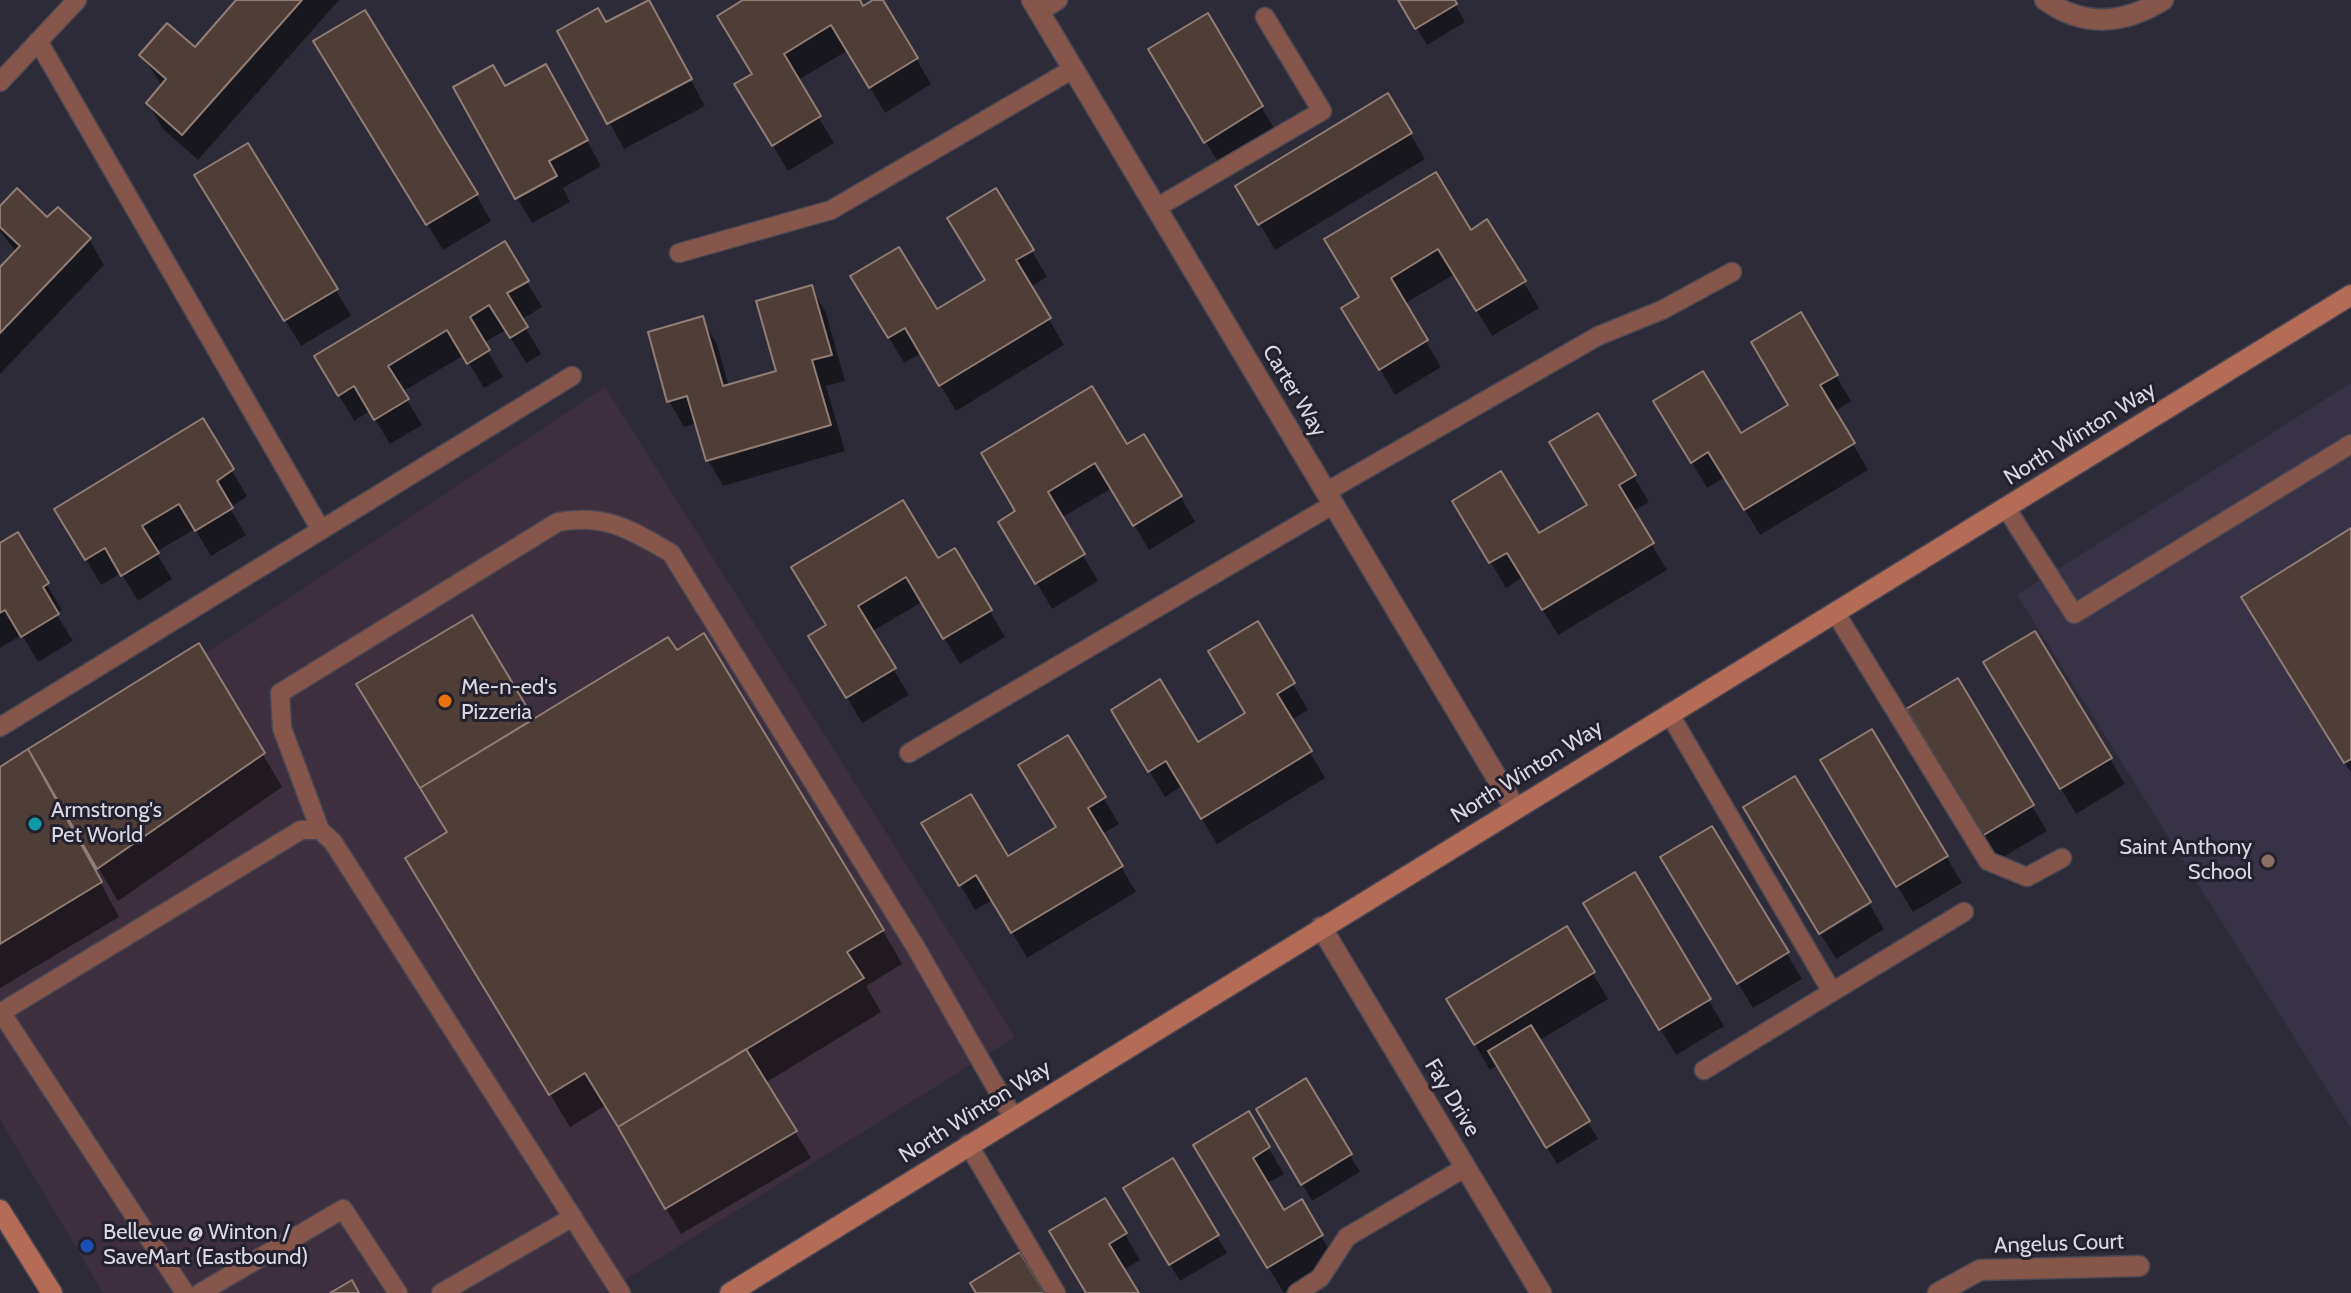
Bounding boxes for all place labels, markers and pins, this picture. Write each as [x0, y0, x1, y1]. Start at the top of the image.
place label: Me-n-ed's Pizzeria [461, 675, 557, 726]
marker: Me-n-ed's Pizzeria [436, 692, 454, 710]
place label: Armstrong's Pet World [51, 798, 162, 850]
marker: Armstrong's Pet World [26, 815, 44, 833]
place label: Saint Anthony School [2119, 835, 2252, 886]
marker: Saint Anthony School [2259, 852, 2277, 870]
place label: Bellevue @ Winton / SaveMart (Eastbound) [103, 1220, 308, 1272]
marker: Bellevue @ Winton / SaveMart (Eastbound) [78, 1237, 96, 1255]

